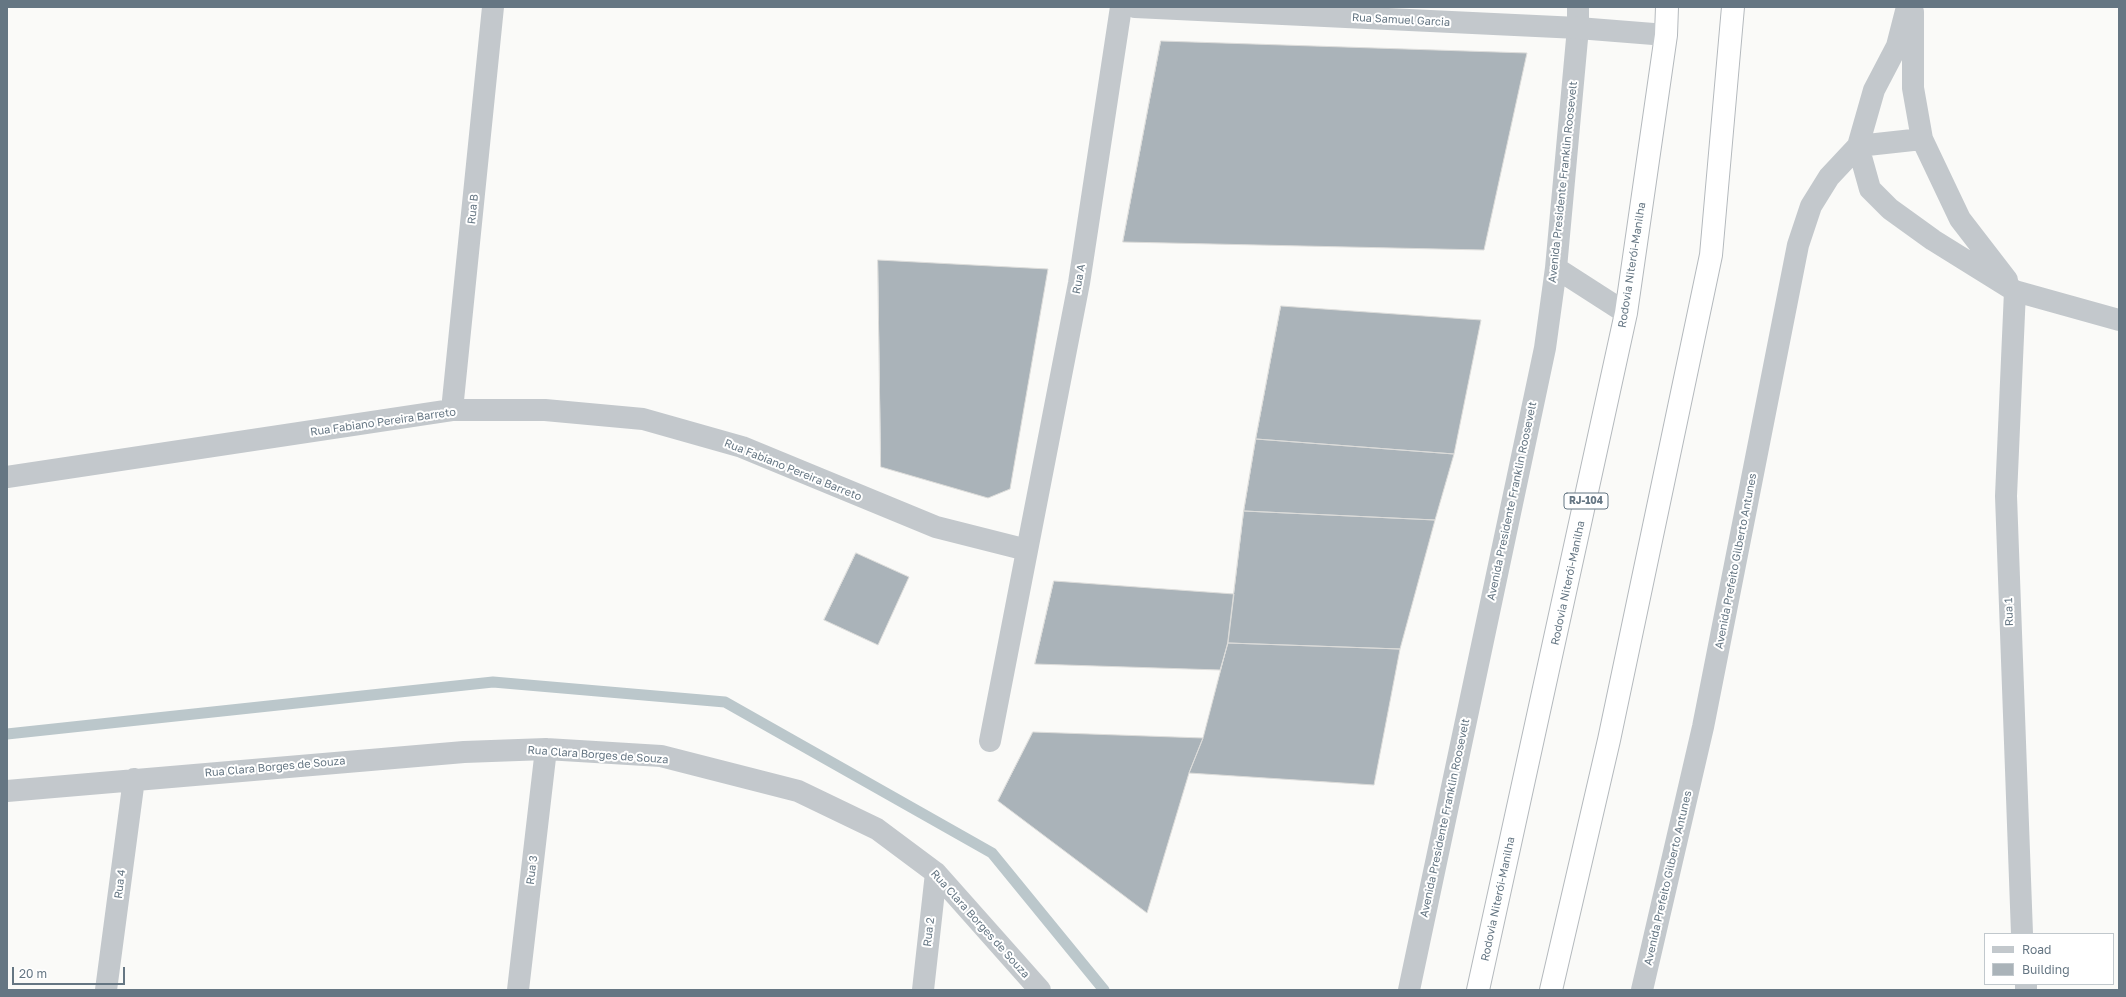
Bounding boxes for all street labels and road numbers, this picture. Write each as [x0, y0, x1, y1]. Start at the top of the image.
street label: Rua Samuel Garcia [1351, 11, 1451, 29]
street label: Avenida Presidente Franklin Roosevelt [1546, 80, 1580, 284]
street label: Rua B [465, 193, 481, 225]
street label: Rodovia Niterói-Manilha [1616, 201, 1648, 329]
street label: Rua A [1070, 263, 1088, 295]
street label: Avenida Presidente Franklin Roosevelt [1484, 400, 1540, 602]
street label: Rua Fabiano Pereira Barreto [309, 405, 457, 439]
street label: Rua Fabiano Pereira Barreto [722, 436, 864, 504]
street label: Avenida Prefeito Gilberto Antunes [1712, 472, 1760, 650]
road number: RJ-104 [1564, 493, 1608, 509]
street label: Rodovia Niterói-Manilha [1548, 519, 1588, 647]
street label: Rua 1 [2002, 598, 2016, 626]
street label: Avenida Presidente Franklin Roosevelt [1417, 717, 1473, 919]
street label: Rua Clara Borges de Souza [527, 743, 669, 767]
street label: Rua Clara Borges de Souza [204, 754, 346, 780]
street label: Avenida Prefeito Gilberto Antunes [1641, 789, 1695, 967]
street label: Rodovia Niterói-Manilha [1478, 835, 1518, 963]
street label: Rua 3 [524, 855, 540, 885]
street label: Rua Clara Borges de Souza [928, 867, 1032, 981]
street label: Rua 4 [112, 869, 128, 899]
street label: Rua 2 [921, 917, 937, 947]

